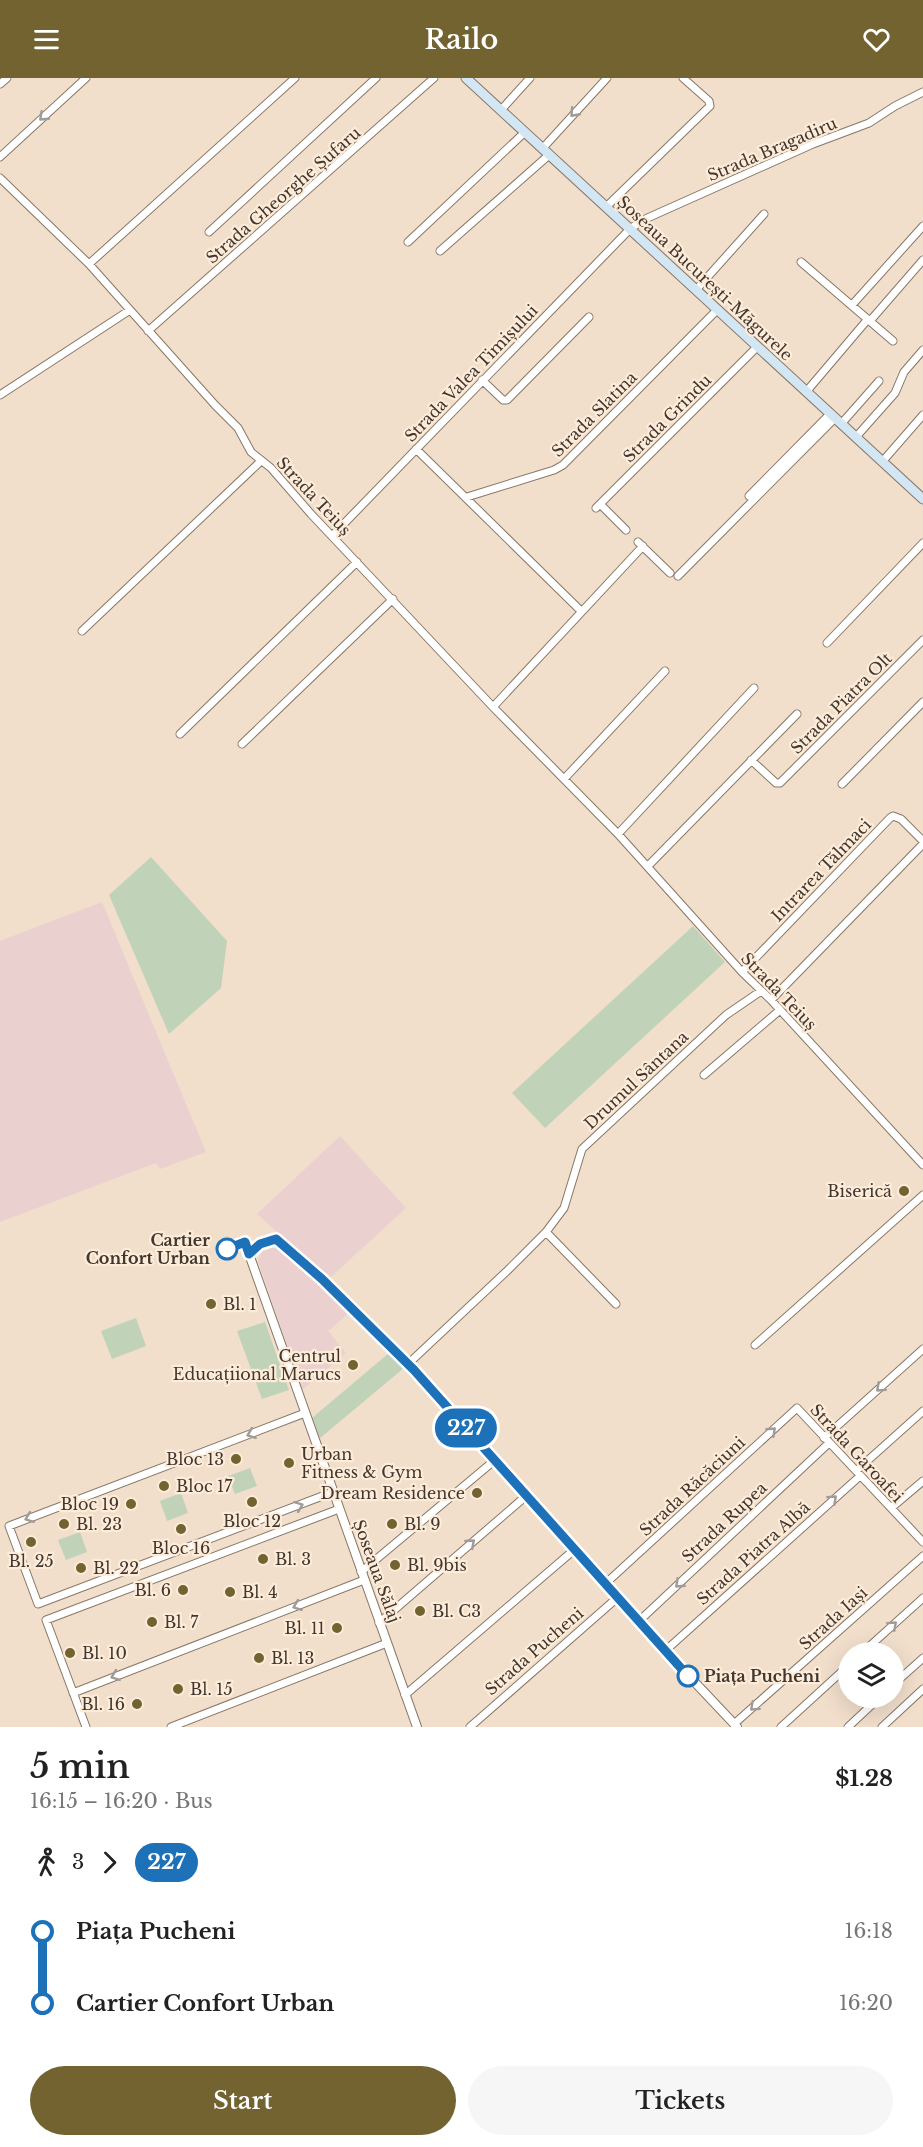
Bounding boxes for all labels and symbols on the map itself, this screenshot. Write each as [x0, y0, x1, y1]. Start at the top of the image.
one-way arrow [570, 107, 581, 117]
one-way arrow [39, 110, 50, 121]
street label: Strada Bragadiru [704, 113, 840, 185]
street label: Strada Gheorghe Șufaru [202, 122, 365, 268]
street label: Șoseaua București-Măgurele [612, 191, 797, 365]
street label: Strada Valea Timișului [400, 300, 543, 446]
street label: Strada Slatina [547, 367, 641, 461]
street label: Strada Grindu [619, 370, 715, 466]
street label: Strada Teiuș [272, 453, 355, 540]
street label: Strada Piatra Olt [786, 648, 896, 758]
street label: Intrarea Tălmaci [767, 814, 875, 925]
street label: Strada Teiuș [736, 948, 821, 1035]
street label: Drumul Sântana [580, 1026, 692, 1133]
place label: Biserică [827, 1181, 892, 1201]
marker: Biserică [897, 1184, 911, 1198]
place label: Cartier Confort Urban [86, 1230, 210, 1268]
marker: Cartier Confort Urban [216, 1238, 238, 1260]
place label: Bl. 1 [223, 1294, 256, 1314]
marker: Bl. 1 [204, 1297, 218, 1311]
place label: Centrul Educațiional Marucs [173, 1346, 341, 1385]
marker: Centrul Educațiional Marucs [346, 1358, 360, 1372]
one-way arrow [876, 1381, 886, 1392]
street label: Strada Garoafei [806, 1400, 908, 1507]
line badge: 227 [432, 1408, 500, 1448]
one-way arrow [246, 1427, 257, 1439]
one-way arrow [765, 1427, 775, 1438]
street label: Strada Răcăciuni [635, 1432, 749, 1540]
place label: Urban Fitness & Gym [301, 1444, 422, 1482]
place label: Bloc 13 [166, 1449, 224, 1469]
marker: Bloc 13 [229, 1452, 243, 1466]
marker: Urban Fitness & Gym [282, 1456, 296, 1470]
place label: Bloc 17 [176, 1476, 233, 1496]
street label: Strada Rupea [677, 1477, 771, 1567]
marker: Bloc 17 [157, 1479, 171, 1493]
place label: Dream Residence [320, 1483, 465, 1503]
marker: Dream Residence [470, 1486, 484, 1500]
place label: Bloc 19 [60, 1494, 119, 1514]
marker: Bloc 12 [245, 1495, 259, 1509]
one-way arrow [827, 1495, 837, 1506]
marker: Bloc 19 [124, 1497, 138, 1511]
street label: Strada Piatra Albă [692, 1497, 814, 1609]
one-way arrow [293, 1500, 304, 1513]
one-way arrow [24, 1511, 35, 1523]
place label: Bloc 12 [223, 1511, 281, 1531]
place label: Bl. 23 [76, 1514, 122, 1534]
place label: Bl. 9 [404, 1514, 441, 1534]
marker: Bl. 23 [57, 1517, 71, 1531]
street label: Șoseaua Sălaj [348, 1517, 405, 1626]
marker: Bl. 9 [385, 1517, 399, 1531]
marker: Bloc 16 [174, 1522, 188, 1536]
marker: Bl. 25 [24, 1535, 38, 1549]
place label: Bloc 16 [152, 1538, 210, 1558]
one-way arrow [464, 1539, 475, 1550]
place label: Bl. 3 [275, 1549, 311, 1569]
place label: Bl. 25 [8, 1551, 54, 1571]
marker: Bl. 3 [256, 1552, 270, 1566]
place label: Bl. 9bis [407, 1555, 467, 1575]
place label: Bl. 22 [93, 1558, 139, 1578]
marker: Bl. 9bis [388, 1558, 402, 1572]
marker: Bl. 22 [74, 1561, 88, 1575]
one-way arrow [675, 1576, 686, 1587]
place label: Bl. 6 [134, 1580, 171, 1600]
place label: Bl. 4 [242, 1582, 278, 1602]
street label: Strada Iași [795, 1582, 872, 1655]
marker: Bl. 6 [176, 1583, 190, 1597]
marker: Bl. 4 [223, 1585, 237, 1599]
one-way arrow [292, 1599, 303, 1612]
place label: Bl. C3 [432, 1601, 481, 1621]
street label: Strada Pucheni [481, 1602, 588, 1699]
marker: Bl. C3 [413, 1604, 427, 1618]
place label: Bl. 7 [164, 1612, 199, 1632]
marker: Bl. 7 [145, 1615, 159, 1629]
place label: Bl. 11 [284, 1618, 325, 1638]
marker: Bl. 11 [330, 1621, 344, 1635]
one-way arrow [886, 1621, 896, 1632]
place label: Bl. 10 [82, 1643, 127, 1663]
marker: Bl. 10 [63, 1646, 77, 1660]
place label: Bl. 13 [271, 1648, 314, 1668]
marker: Bl. 13 [252, 1651, 266, 1665]
marker: Piața Pucheni [677, 1665, 699, 1687]
place label: Piața Pucheni [704, 1666, 820, 1686]
one-way arrow [110, 1669, 121, 1682]
place label: Bl. 15 [190, 1679, 233, 1699]
marker: Bl. 15 [171, 1682, 185, 1696]
place label: Bl. 16 [81, 1694, 125, 1714]
marker: Bl. 16 [130, 1697, 144, 1711]
one-way arrow [750, 1700, 760, 1711]

